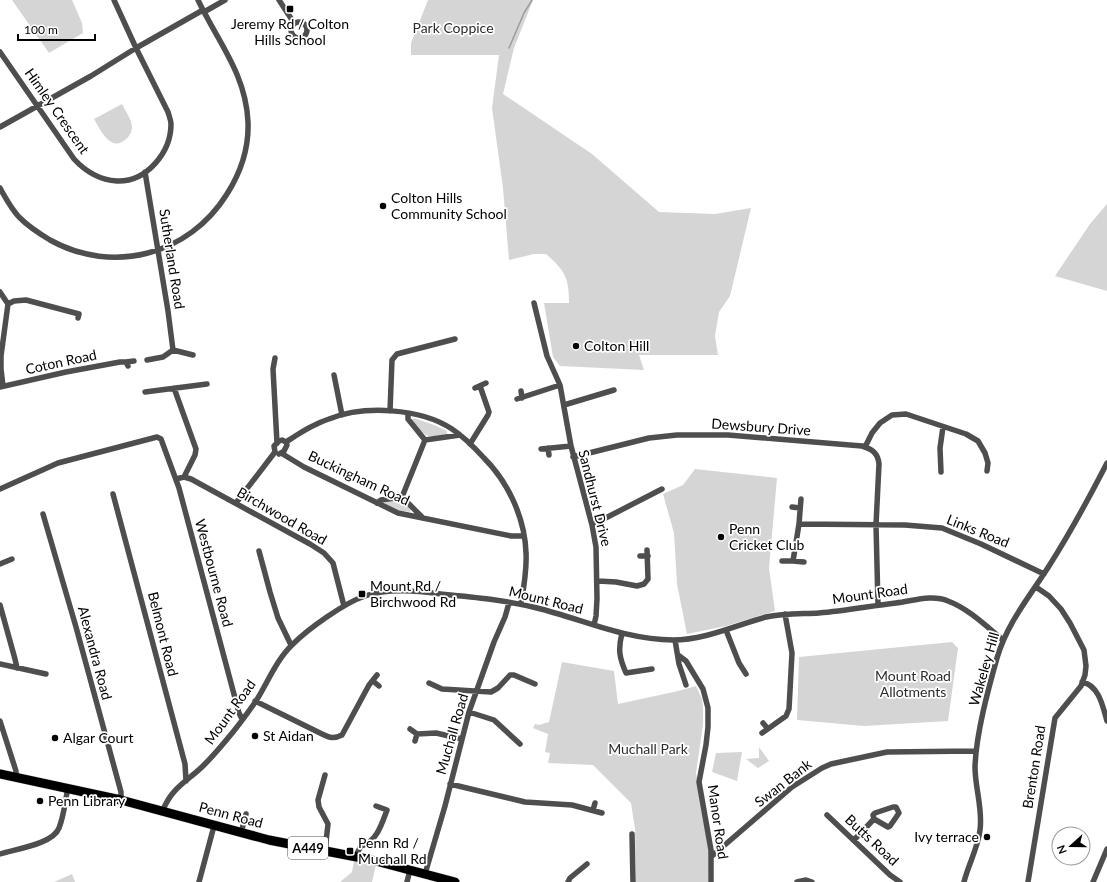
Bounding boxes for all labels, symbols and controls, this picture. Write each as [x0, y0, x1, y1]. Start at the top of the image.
marker: Jeremy Rd / Colton Hills School [285, 4, 295, 14]
place label: Jeremy Rd / Colton Hills School [231, 15, 349, 48]
scale bar [18, 16, 95, 42]
park label: Park Coppice [412, 19, 494, 36]
text: 100 m [24, 22, 58, 37]
street label: Himley Crescent [22, 65, 93, 157]
place label: Colton Hills Community School [391, 189, 507, 222]
marker: Colton Hills Community School [378, 201, 388, 211]
street label: Sutherland Road [156, 208, 189, 310]
place label: Colton Hill [584, 337, 649, 354]
marker: Colton Hill [571, 341, 581, 351]
street label: Coton Road [24, 346, 98, 377]
street label: Dewsbury Drive [711, 415, 811, 438]
street label: Buckingham Road [306, 447, 413, 508]
street label: Sandhurst Drive [575, 448, 616, 548]
street label: Birchwood Road [234, 483, 330, 548]
street label: Links Road [944, 510, 1012, 551]
street label: Westbourne Road [192, 517, 237, 629]
place label: Penn Cricket Club [729, 520, 805, 553]
marker: Penn Cricket Club [716, 532, 726, 542]
place label: Mount Rd / Birchwood Rd [370, 577, 456, 610]
street label: Mount Road [831, 580, 909, 607]
street label: Mount Road [507, 582, 585, 617]
marker: Mount Rd / Birchwood Rd [357, 589, 367, 599]
street label: Belmont Road [145, 590, 182, 678]
street label: Alexandra Road [75, 604, 116, 702]
street label: Wakeley Hill [965, 630, 1002, 708]
park label: Mount Road Allotments [875, 667, 951, 700]
street label: Mount Road [200, 676, 259, 747]
street label: Muchall Road [432, 691, 471, 776]
street label: Brenton Road [1019, 724, 1048, 810]
place label: St Aidan [263, 727, 314, 744]
place label: Algar Court [63, 729, 133, 746]
marker: St Aidan [250, 731, 260, 741]
marker: Algar Court [50, 733, 60, 743]
park label: Muchall Park [608, 740, 689, 757]
street label: Swan Bank [751, 755, 815, 810]
street label: Manor Road [705, 784, 732, 860]
place label: Penn Library [48, 792, 126, 809]
marker: Penn Library [35, 796, 45, 806]
street label: Penn Road [197, 798, 265, 831]
street label: Butts Road [842, 811, 903, 869]
north arrow [1051, 826, 1091, 866]
place label: Ivy terrace [914, 828, 979, 845]
marker: Ivy terrace [982, 832, 992, 842]
place label: Penn Rd / Muchall Rd [358, 834, 427, 867]
road number: A449 [288, 837, 328, 859]
text: N [1054, 843, 1069, 856]
marker: Penn Rd / Muchall Rd [345, 846, 355, 856]

